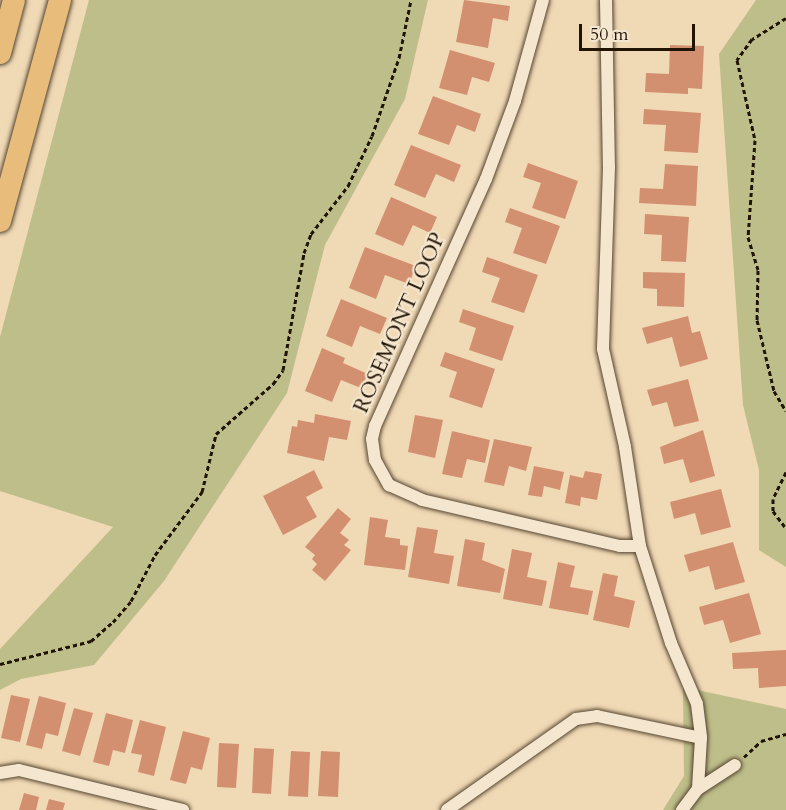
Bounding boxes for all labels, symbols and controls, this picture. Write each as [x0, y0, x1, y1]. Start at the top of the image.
scale bar [582, 12, 698, 50]
text: 50 m [590, 22, 629, 47]
street label: ROSEMONT LOOP [349, 229, 451, 417]

